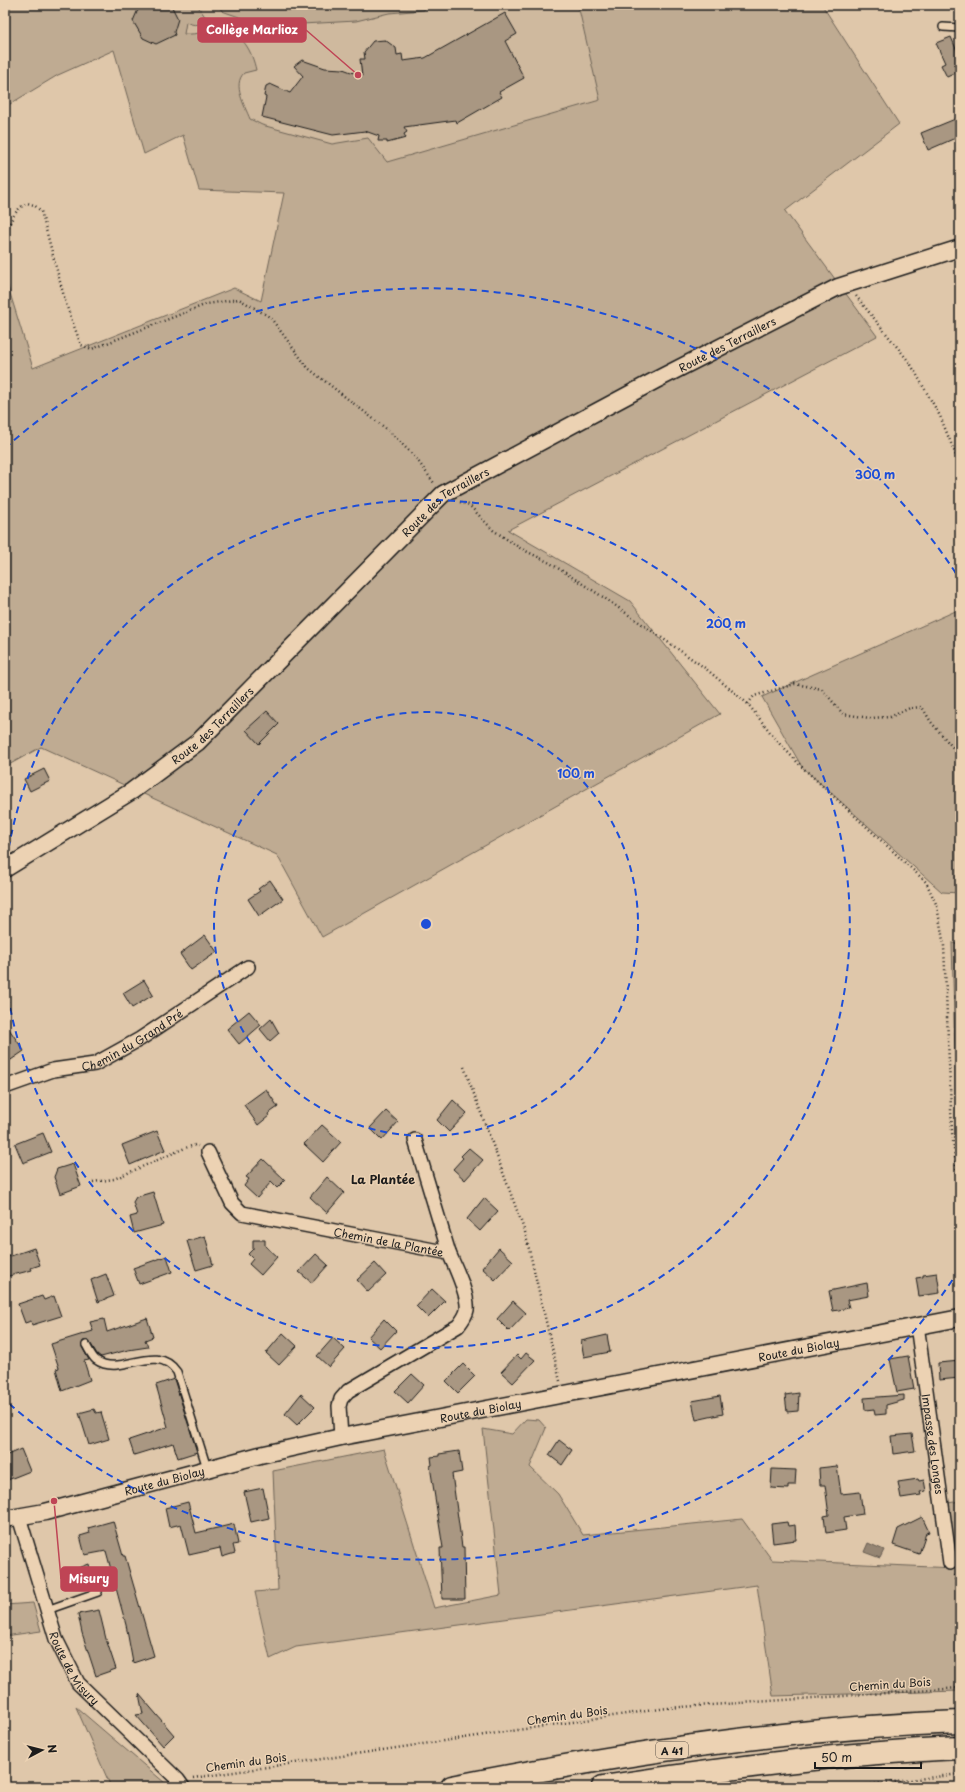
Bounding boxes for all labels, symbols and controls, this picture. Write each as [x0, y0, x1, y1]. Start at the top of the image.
callout: Collège Marlioz [198, 18, 306, 42]
text: Collège Marlioz [206, 20, 298, 38]
street label: Route des Terraillers [675, 312, 778, 376]
street label: Route des Terraillers [397, 463, 492, 540]
text: 300 m [855, 465, 895, 483]
text: 200 m [706, 614, 746, 632]
street label: Route des Terraillers [167, 682, 257, 768]
text: 100 m [557, 764, 595, 782]
centre of rings [419, 917, 433, 931]
street label: Chemin du Grand Pré [80, 1004, 186, 1074]
district label: La Plantée [351, 1170, 415, 1188]
street label: Chemin de la Plantée [332, 1222, 445, 1260]
street label: Route du Biolay [756, 1333, 841, 1365]
street label: Impasse des Longes [918, 1393, 949, 1495]
street label: Route du Biolay [438, 1394, 523, 1426]
street label: Route du Biolay [122, 1462, 206, 1499]
callout: Misury [61, 1567, 117, 1591]
text: Misury [69, 1569, 109, 1587]
street label: Route de Misury [46, 1629, 104, 1708]
street label: Chemin du Bois [849, 1673, 931, 1695]
street label: Chemin du Bois [525, 1701, 609, 1729]
north arrow [22, 1730, 62, 1770]
road number: A 41 [656, 1742, 688, 1758]
text: N [43, 1743, 61, 1754]
scale bar [815, 1744, 921, 1770]
street label: Chemin du Bois [204, 1748, 288, 1776]
text: 50 m [821, 1748, 852, 1766]

